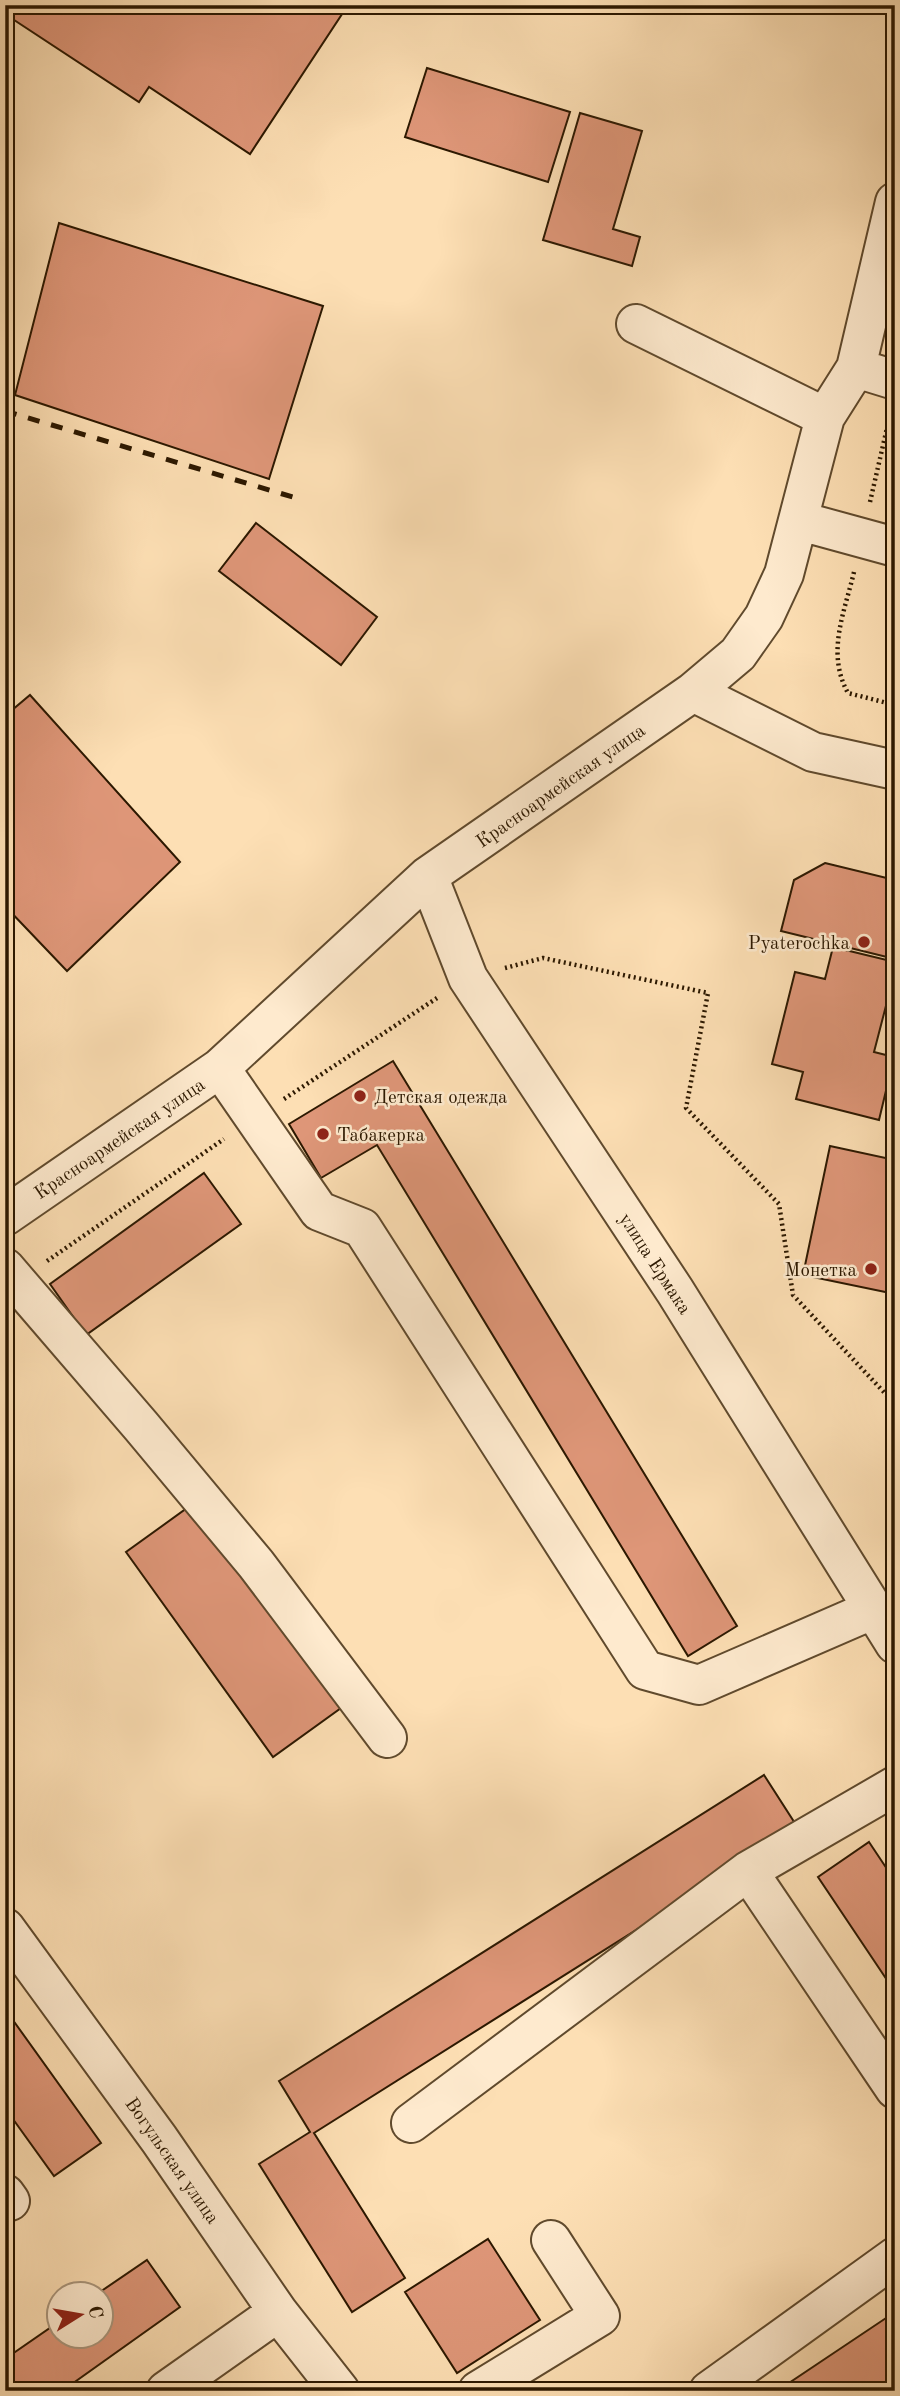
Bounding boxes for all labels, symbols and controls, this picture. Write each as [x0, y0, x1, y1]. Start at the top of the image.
street label: Красноармейская улица [474, 721, 650, 853]
marker: Pyaterochka [856, 934, 872, 950]
place label: Pyaterochka [748, 935, 851, 954]
street label: Красноармейская улица [32, 1076, 210, 1204]
marker: Детская одежда [352, 1088, 368, 1104]
place label: Детская одежда [374, 1089, 508, 1108]
marker: Табакерка [315, 1126, 331, 1142]
place label: Табакерка [337, 1127, 425, 1146]
street label: улица Ермака [614, 1210, 694, 1319]
marker: Монетка [863, 1261, 879, 1277]
place label: Монетка [785, 1262, 858, 1281]
street label: Вогульская улица [120, 2095, 222, 2229]
north arrow [46, 2280, 116, 2350]
text: С [84, 2304, 105, 2320]

